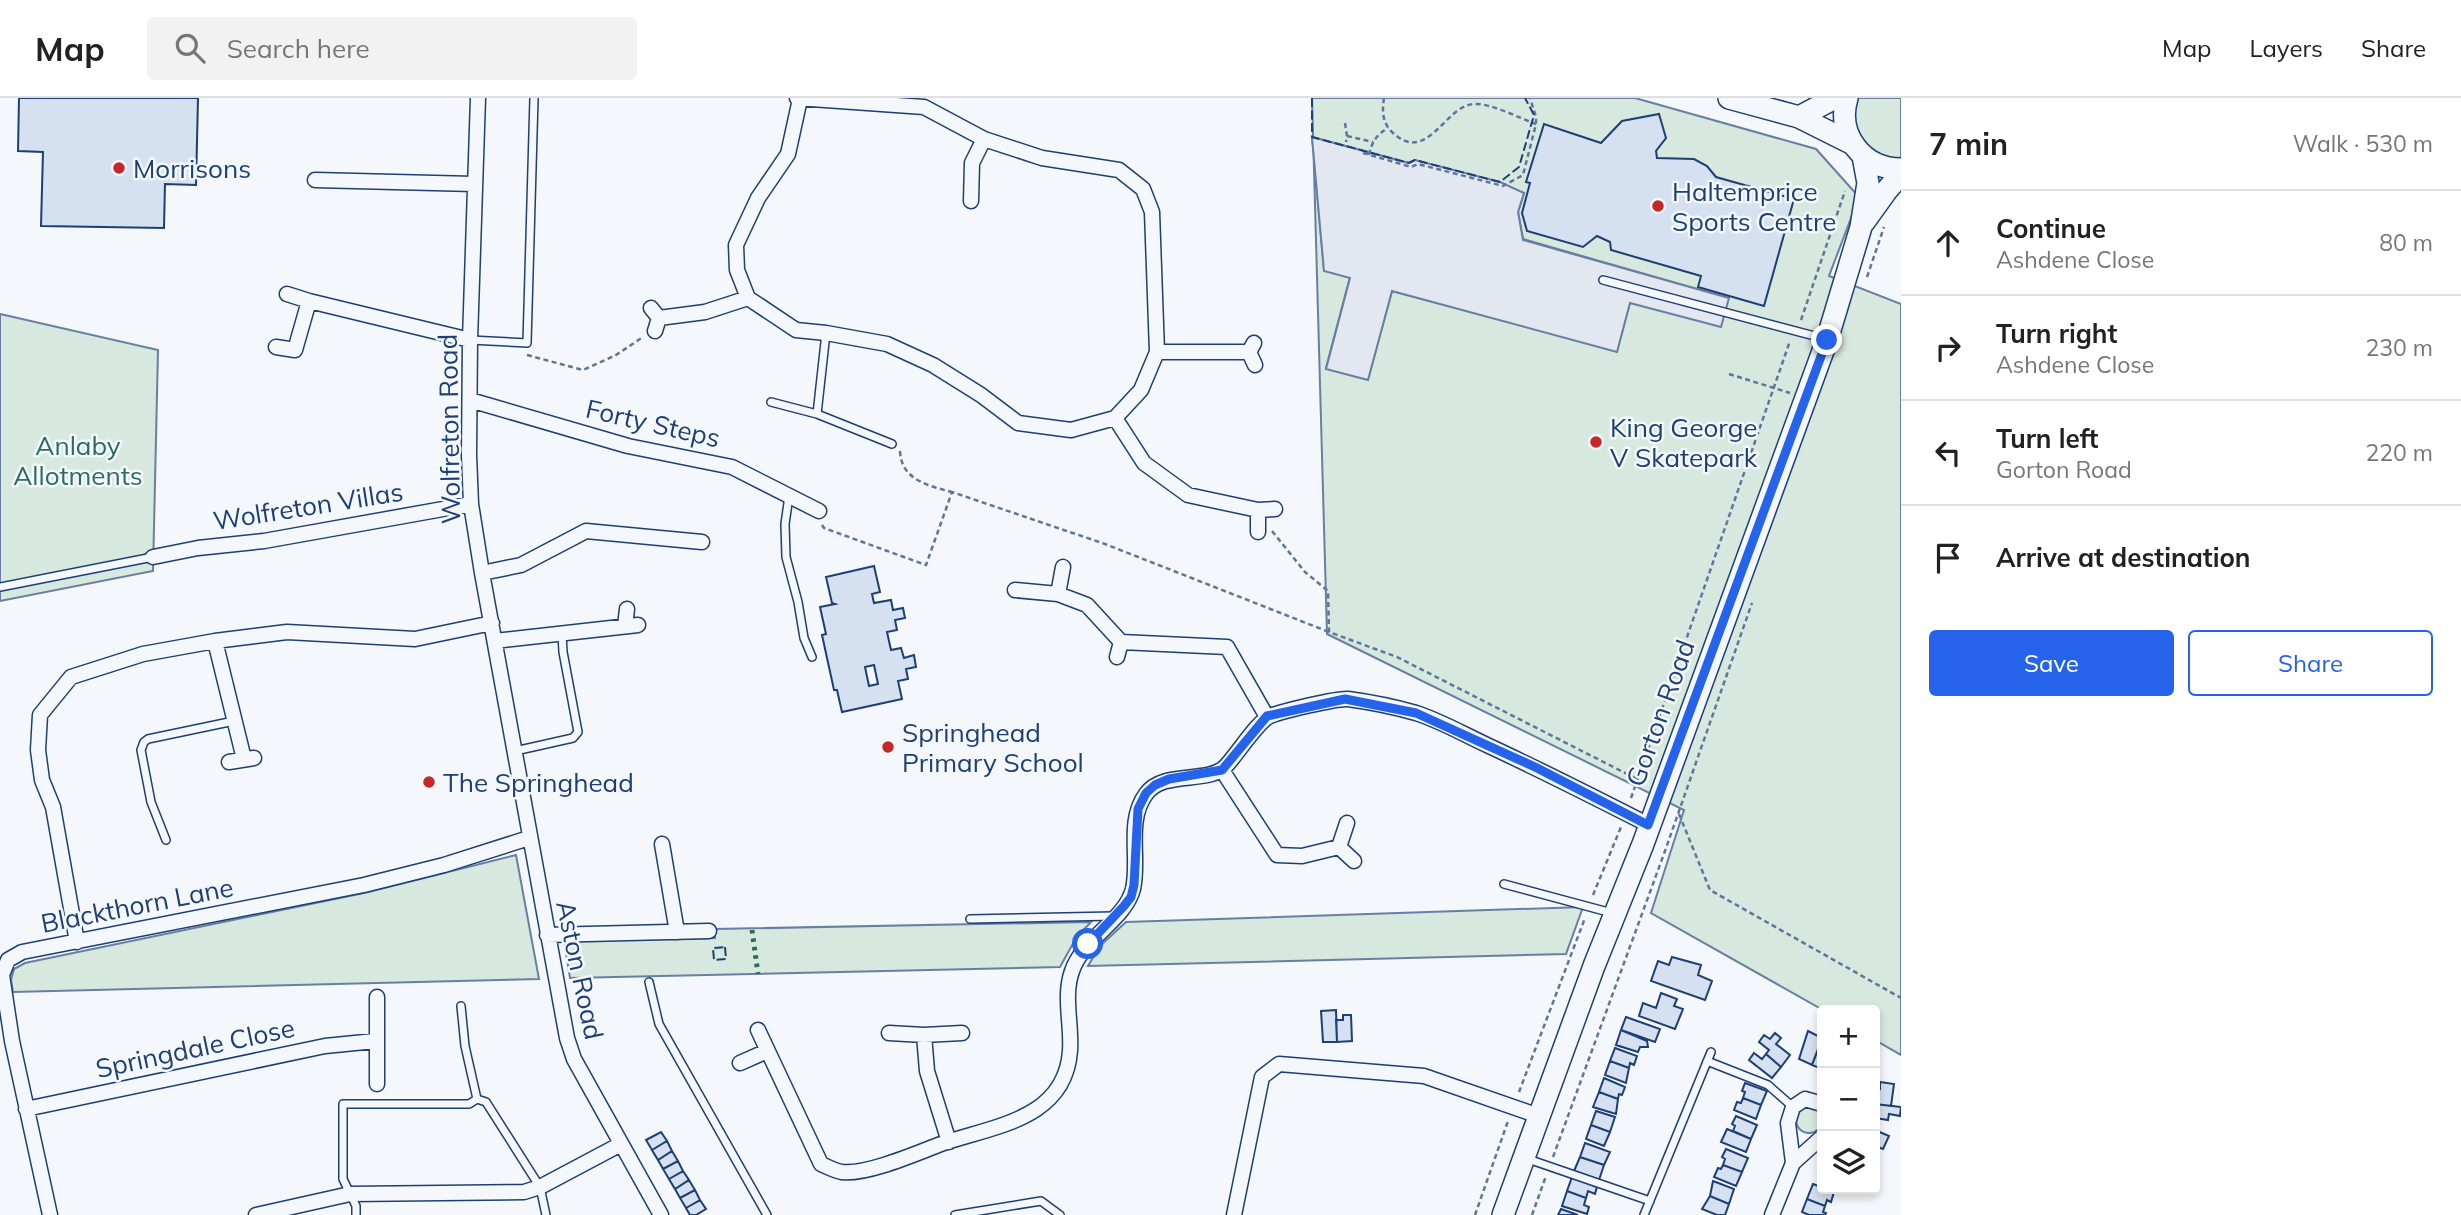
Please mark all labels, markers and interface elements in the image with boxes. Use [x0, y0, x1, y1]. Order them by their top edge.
search box [147, 17, 637, 80]
text: Map [35, 28, 105, 69]
icon: search [171, 29, 209, 67]
text: Search here [227, 32, 370, 65]
text: Map [2162, 33, 2211, 63]
text: Layers [2249, 33, 2323, 63]
text: Share [2361, 33, 2426, 63]
text: 7 min [1929, 125, 2008, 163]
text: Walk · 530 m [2293, 129, 2433, 158]
place label: Morrisons [133, 152, 251, 185]
marker: Morrisons [111, 160, 127, 176]
place label: Haltemprice Sports Centre [1672, 175, 1836, 238]
marker: Haltemprice Sports Centre [1650, 198, 1666, 214]
text: Continue [1996, 212, 2106, 245]
icon: ahead [1929, 224, 1967, 262]
text: 80 m [2379, 228, 2433, 257]
text: Ashdene Close [1996, 245, 2154, 274]
text: Turn right [1996, 317, 2117, 350]
route end [1811, 324, 1842, 355]
icon: right [1929, 329, 1967, 367]
text: 230 m [2365, 333, 2433, 362]
street label: Wolfreton Road [431, 334, 467, 524]
text: Ashdene Close [1996, 350, 2154, 379]
street label: Forty Steps [583, 392, 723, 454]
place label: King George V Skatepark [1610, 411, 1758, 474]
text: Turn left [1996, 422, 2098, 455]
park label: Anlaby Allotments [13, 429, 143, 492]
marker: King George V Skatepark [1588, 434, 1604, 450]
icon: left [1929, 434, 1967, 472]
text: 220 m [2365, 438, 2433, 467]
text: Gorton Road [1996, 455, 2132, 484]
street label: Wolfreton Villas [211, 475, 405, 537]
icon: arrive [1929, 539, 1967, 577]
text: Arrive at destination [1996, 541, 2251, 574]
button: Save [1929, 630, 2174, 696]
button: Share [2188, 630, 2433, 696]
street label: Gorton Road [1618, 635, 1702, 791]
place label: Springhead Primary School [902, 716, 1084, 779]
marker: Springhead Primary School [880, 739, 896, 755]
place label: The Springhead [443, 766, 634, 799]
marker: The Springhead [421, 774, 437, 790]
street label: Blackthorn Lane [38, 870, 236, 940]
street label: Aston Road [549, 897, 611, 1043]
route start [1072, 928, 1103, 959]
map controls [1817, 1005, 1880, 1194]
button: + [1817, 1005, 1880, 1068]
street label: Springdale Close [93, 1011, 297, 1085]
button: − [1817, 1068, 1880, 1131]
button: layers [1817, 1131, 1880, 1194]

